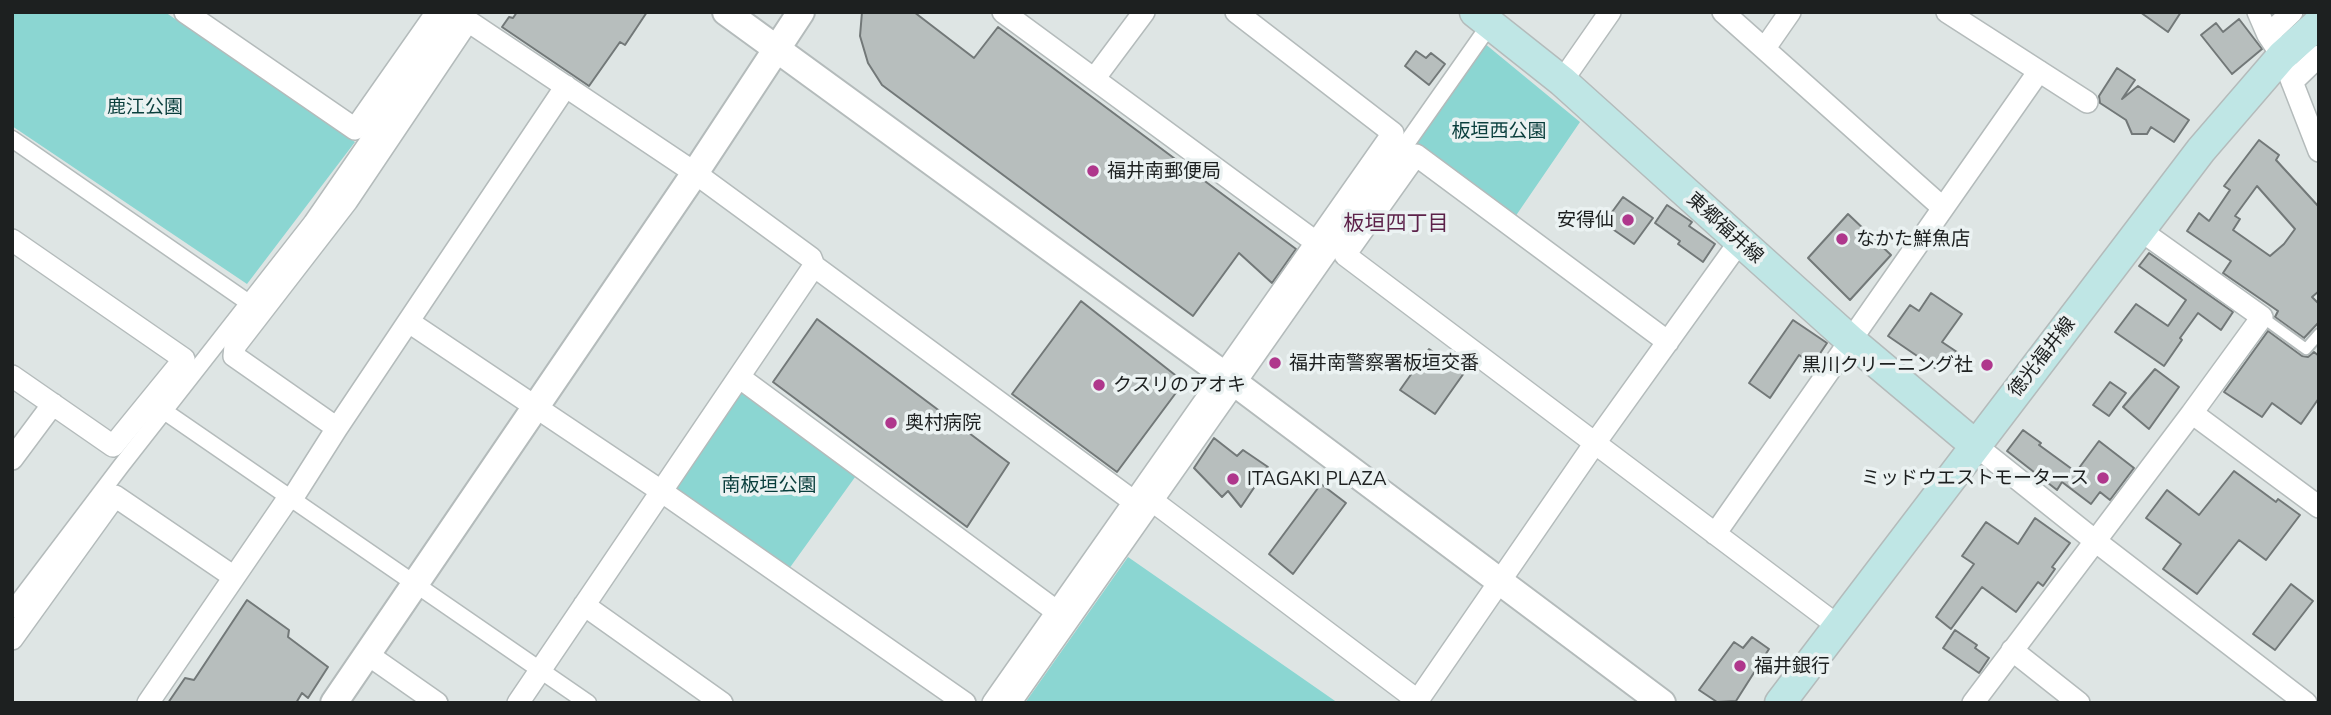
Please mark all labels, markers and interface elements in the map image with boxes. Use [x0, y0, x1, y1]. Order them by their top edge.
park label: 鹿江公園 [107, 96, 183, 118]
park label: 板垣西公園 [1452, 120, 1546, 142]
place label: 福井南郵便局 [1107, 160, 1221, 182]
marker: 福井南郵便局 [1085, 163, 1101, 179]
street label: 東郷福井線 [1682, 188, 1768, 268]
place label: 安得仙 [1557, 209, 1614, 231]
district label: 板垣四丁目 [1344, 211, 1448, 237]
marker: 安得仙 [1620, 212, 1636, 228]
place label: なかた鮮魚店 [1856, 228, 1970, 250]
marker: なかた鮮魚店 [1834, 231, 1850, 247]
street label: 徳光福井線 [2004, 313, 2080, 401]
place label: 福井南警察署板垣交番 [1289, 352, 1479, 374]
place label: 黒川クリーニング社 [1802, 354, 1973, 376]
marker: 福井南警察署板垣交番 [1267, 355, 1283, 371]
marker: 黒川クリーニング社 [1979, 357, 1995, 373]
place label: クスリのアオキ [1113, 374, 1246, 396]
marker: クスリのアオキ [1091, 377, 1107, 393]
place label: 奥村病院 [905, 412, 981, 434]
marker: 奥村病院 [883, 415, 899, 431]
place label: ミッドウエストモータース [1861, 467, 2089, 489]
place label: ITAGAKI PLAZA [1247, 468, 1387, 490]
marker: ミッドウエストモータース [2095, 470, 2111, 486]
marker: ITAGAKI PLAZA [1225, 471, 1241, 487]
park label: 南板垣公園 [722, 474, 816, 496]
place label: 福井銀行 [1754, 655, 1830, 677]
marker: 福井銀行 [1732, 658, 1748, 674]

